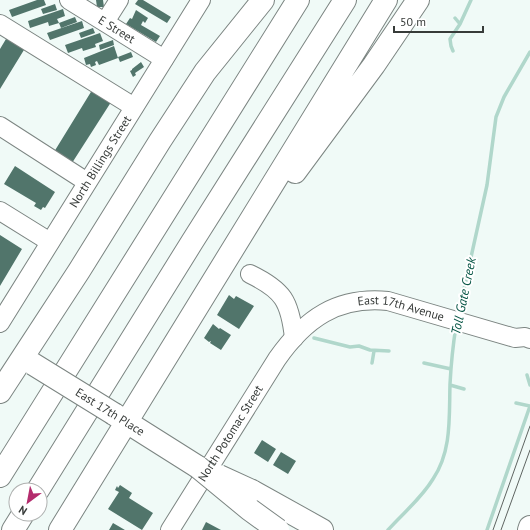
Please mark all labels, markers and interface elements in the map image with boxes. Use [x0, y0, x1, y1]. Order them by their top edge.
scale bar [394, 8, 483, 34]
street label: E Street [96, 12, 138, 46]
text: 50 m [400, 14, 426, 29]
street label: North Billings Street [66, 113, 134, 210]
water label: Toll Gate Creek [447, 255, 480, 336]
street label: East 17th Avenue [357, 292, 446, 324]
street label: North Potomac Street [194, 382, 266, 484]
street label: East 17th Place [73, 384, 148, 439]
north arrow [8, 482, 48, 522]
text: N [16, 503, 29, 518]

